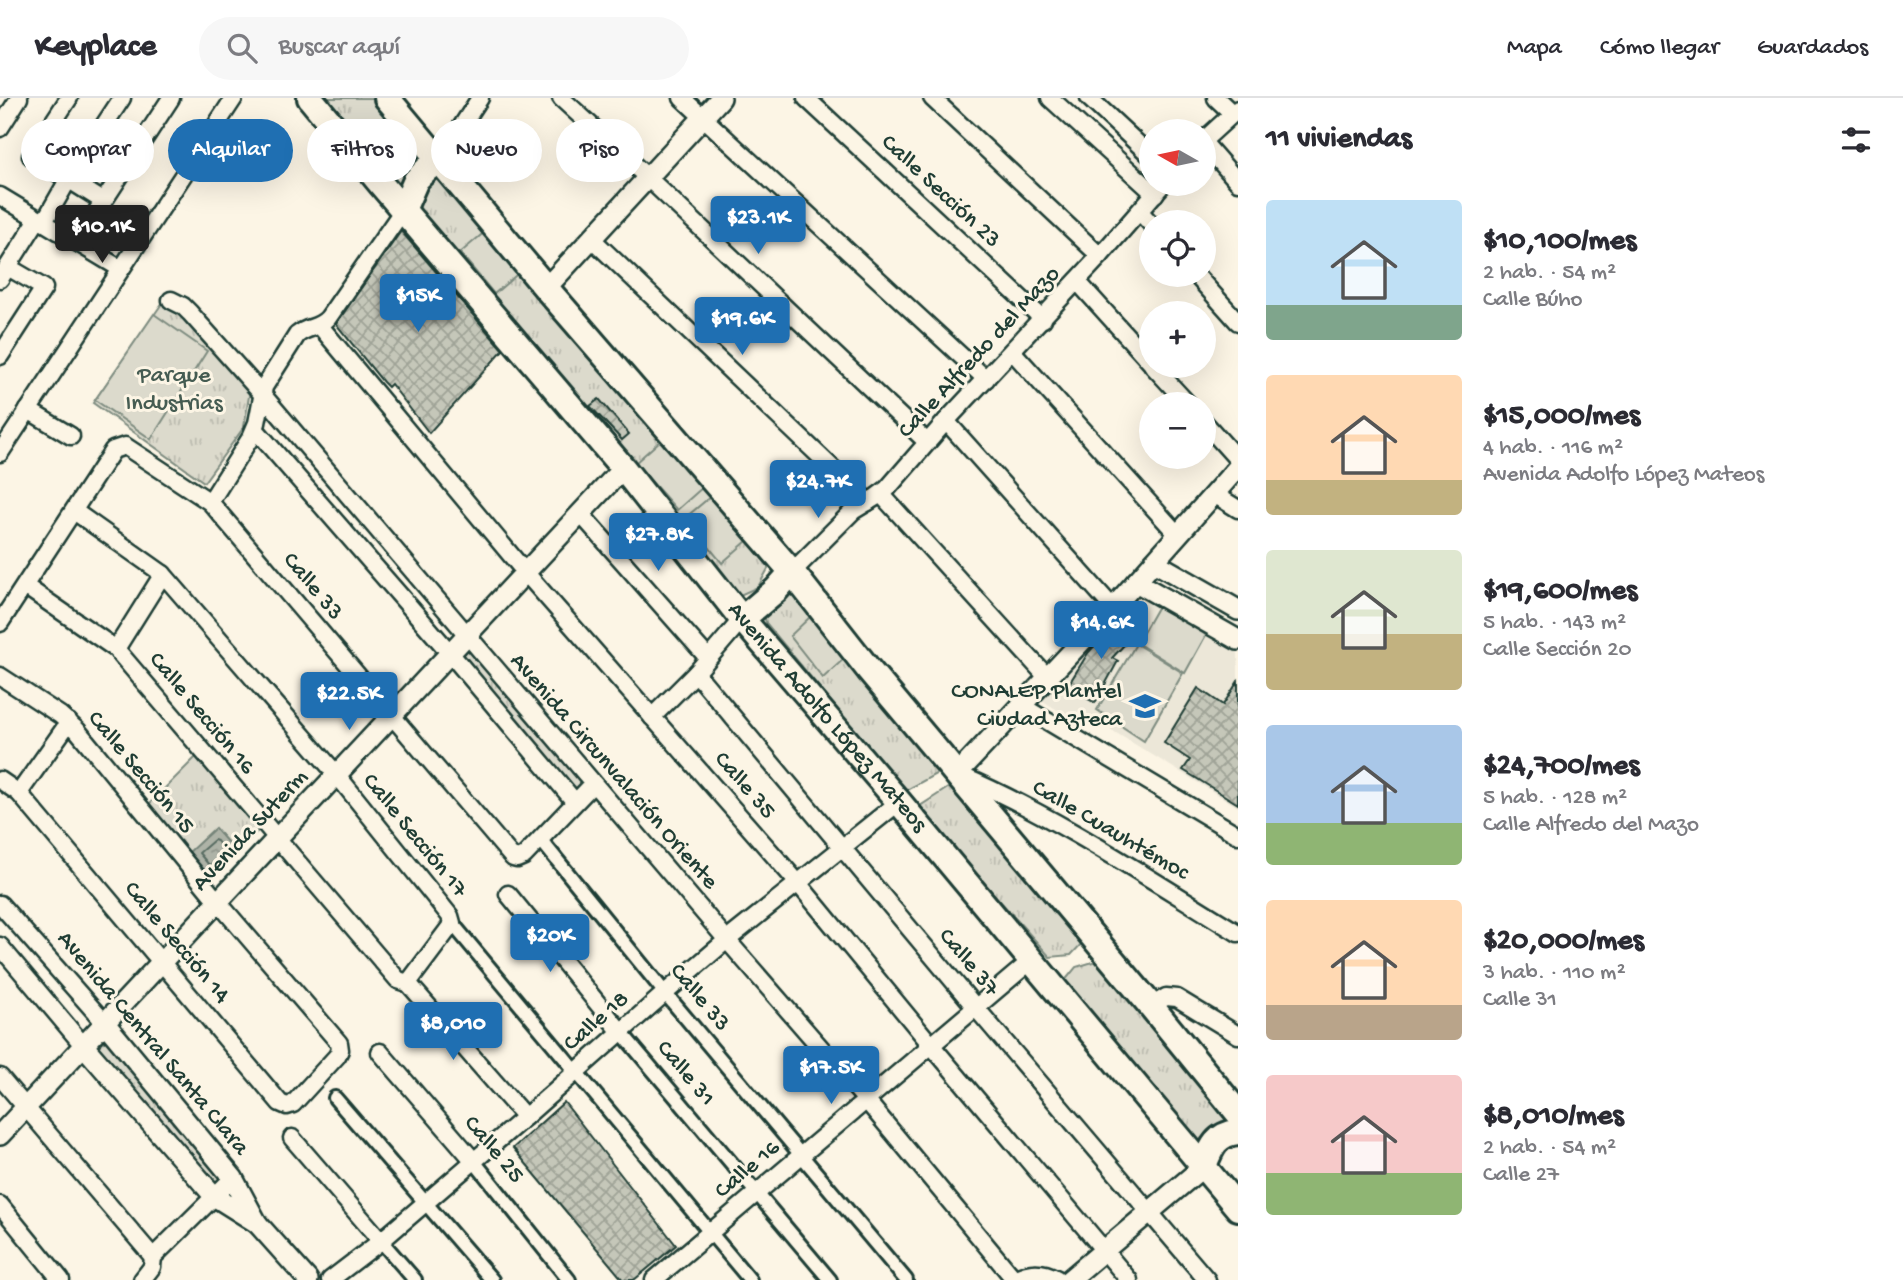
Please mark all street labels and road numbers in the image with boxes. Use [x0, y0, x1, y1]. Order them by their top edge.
street label: Calle Sección 23 [874, 129, 1006, 255]
street label: Calle Alfredo del Mazo [893, 261, 1067, 445]
street label: Calle 33 [275, 547, 349, 627]
street label: Avenida Adolfo López Mateos [720, 597, 934, 840]
street label: Calle Sección 16 [141, 647, 261, 782]
street label: Avenida Circunvalación Oriente [502, 648, 724, 897]
street label: Calle Sección 15 [80, 706, 200, 840]
street label: Calle 35 [707, 746, 781, 826]
street label: Avenida Suterm [187, 764, 315, 898]
street label: Calle Sección 17 [355, 768, 473, 904]
street label: Calle Cuauhtémoc [1026, 774, 1194, 888]
street label: Calle Sección 14 [116, 876, 236, 1010]
street label: Calle 37 [931, 923, 1005, 1003]
street label: Avenida Central Santa Clara [50, 926, 255, 1163]
street label: Calle 33 [662, 958, 736, 1038]
street label: Calle 18 [558, 986, 636, 1058]
street label: Calle 31 [649, 1035, 721, 1113]
street label: Calle 25 [456, 1110, 530, 1190]
street label: Calle 16 [709, 1134, 787, 1206]

